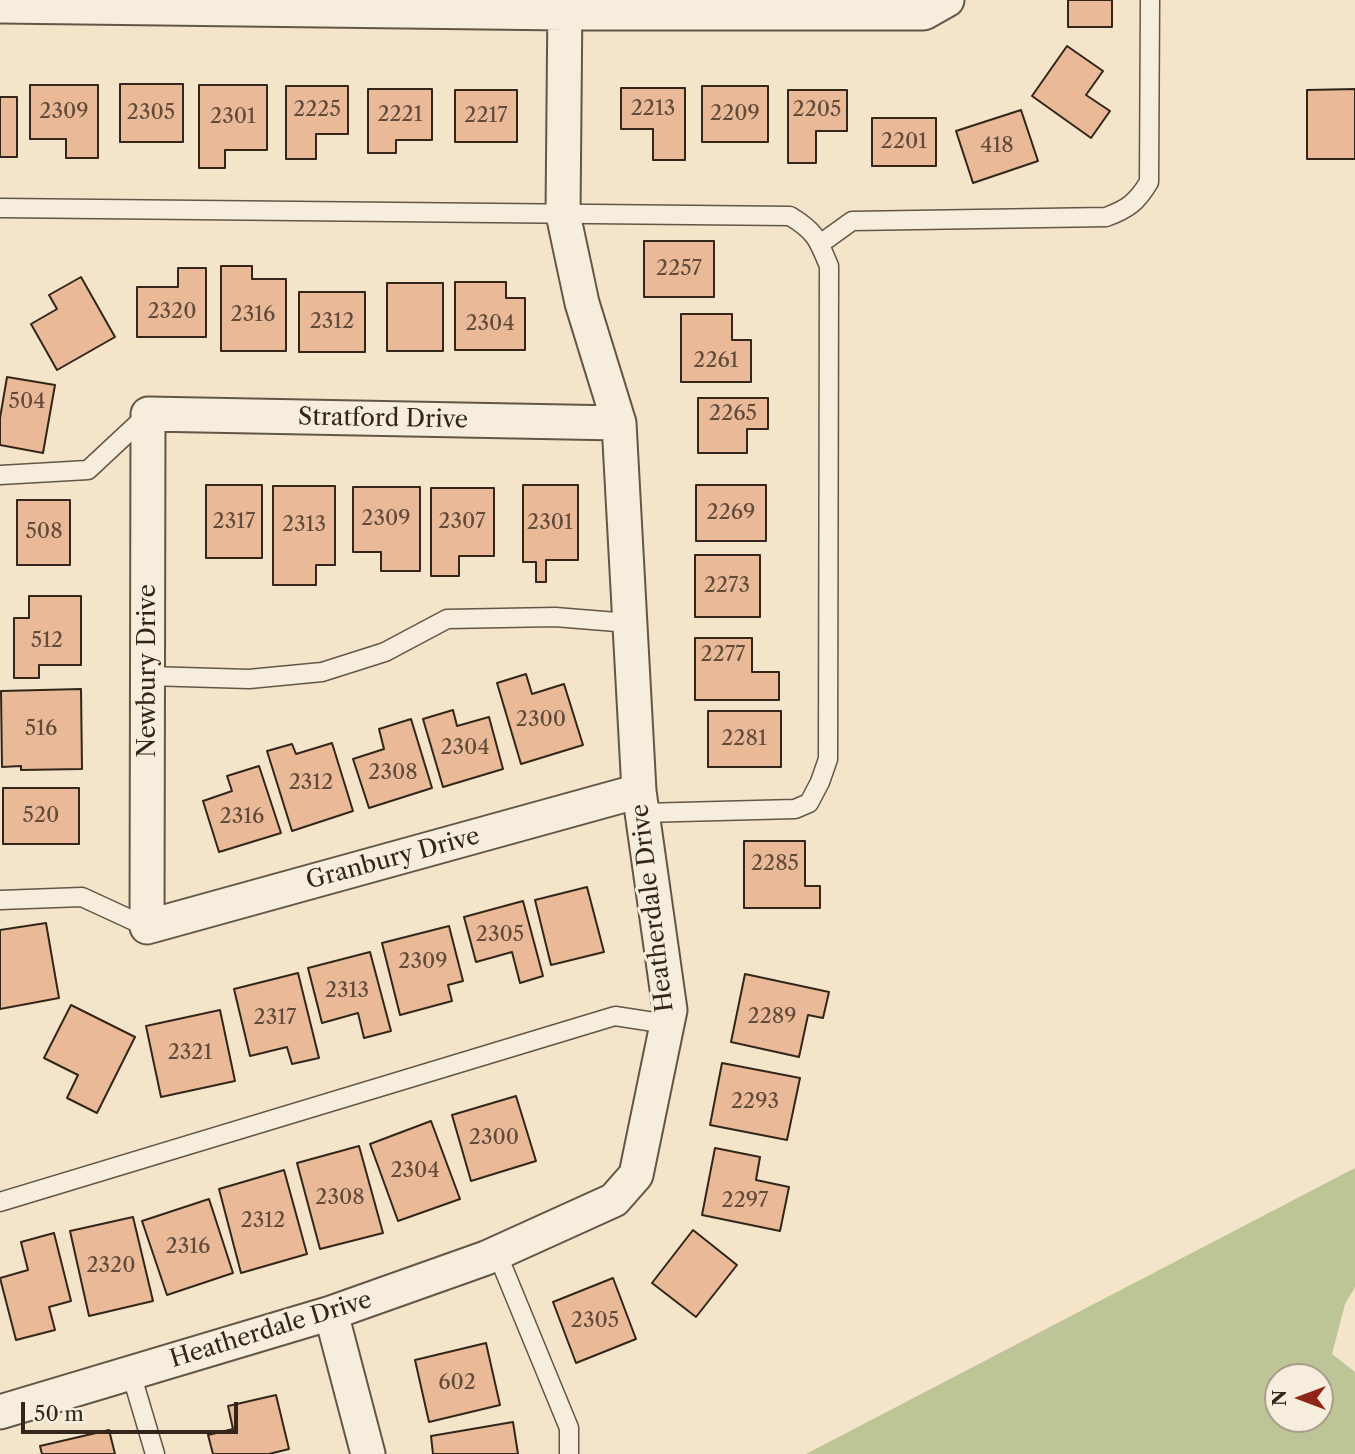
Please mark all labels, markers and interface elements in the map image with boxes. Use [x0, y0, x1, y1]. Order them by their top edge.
house number: 2213 [631, 96, 675, 122]
house number: 2225 [293, 97, 341, 123]
house number: 2205 [793, 97, 841, 123]
house number: 2309 [39, 99, 89, 125]
house number: 2305 [127, 100, 175, 126]
house number: 2209 [710, 101, 760, 127]
house number: 2221 [377, 102, 423, 128]
house number: 2217 [464, 103, 508, 129]
house number: 2301 [210, 104, 256, 130]
house number: 2201 [881, 129, 927, 155]
house number: 418 [980, 133, 1014, 159]
house number: 2257 [656, 256, 702, 282]
house number: 2320 [147, 299, 197, 325]
house number: 2316 [231, 302, 275, 328]
house number: 2312 [310, 309, 354, 335]
house number: 2304 [465, 311, 515, 337]
house number: 2261 [693, 348, 739, 374]
house number: 504 [9, 389, 45, 415]
house number: 2265 [709, 401, 757, 427]
street label: Stratford Drive [298, 403, 468, 435]
house number: 2269 [707, 500, 755, 526]
house number: 2309 [361, 506, 411, 532]
house number: 2317 [213, 509, 255, 535]
house number: 2307 [438, 509, 486, 535]
house number: 2301 [527, 510, 573, 536]
house number: 2313 [282, 512, 326, 538]
house number: 508 [25, 519, 63, 545]
house number: 2273 [704, 573, 750, 599]
street label: Newbury Drive [134, 584, 162, 758]
house number: 512 [31, 628, 63, 654]
house number: 2277 [701, 642, 745, 668]
house number: 2300 [516, 707, 566, 733]
house number: 516 [25, 716, 57, 742]
house number: 2281 [721, 726, 767, 752]
house number: 2304 [440, 735, 490, 761]
house number: 2308 [368, 760, 418, 786]
house number: 2312 [289, 770, 333, 796]
street label: Heatherdale Drive [626, 802, 680, 1014]
house number: 520 [23, 803, 59, 829]
house number: 2316 [220, 804, 264, 830]
street label: Granbury Drive [303, 822, 483, 896]
house number: 2285 [751, 851, 799, 877]
house number: 2305 [476, 922, 524, 948]
house number: 2309 [398, 949, 448, 975]
house number: 2313 [325, 978, 369, 1004]
house number: 2289 [748, 1004, 796, 1030]
house number: 2317 [254, 1005, 296, 1031]
house number: 2321 [168, 1040, 212, 1066]
house number: 2293 [731, 1089, 779, 1115]
house number: 2300 [469, 1125, 519, 1151]
house number: 2304 [390, 1158, 440, 1184]
house number: 2308 [315, 1185, 365, 1211]
house number: 2297 [722, 1188, 768, 1214]
house number: 2312 [241, 1208, 285, 1234]
house number: 2316 [166, 1234, 210, 1260]
house number: 2320 [86, 1253, 136, 1279]
street label: Heatherdale Drive [167, 1286, 375, 1374]
house number: 2305 [571, 1308, 619, 1334]
north arrow [1264, 1363, 1334, 1433]
house number: 602 [438, 1370, 476, 1396]
scale bar [24, 1388, 242, 1432]
text: N [1268, 1390, 1291, 1406]
text: 50 m [34, 1401, 84, 1426]

